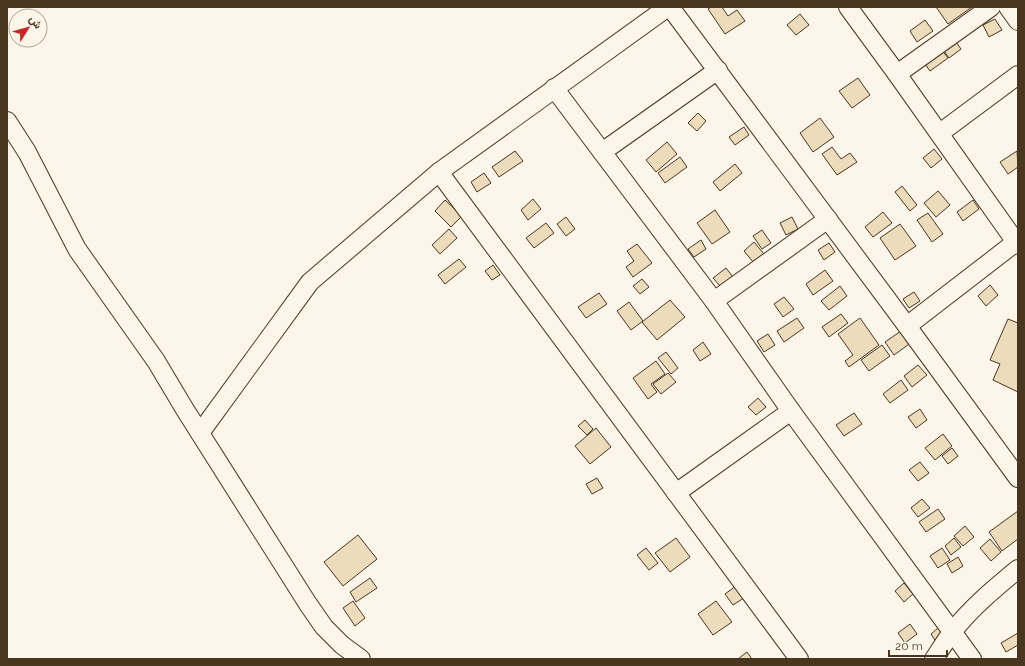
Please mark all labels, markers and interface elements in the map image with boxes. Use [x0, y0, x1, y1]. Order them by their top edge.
north arrow [8, 8, 48, 48]
text: ش [26, 13, 45, 31]
scale bar [889, 632, 947, 658]
text: 20 m [895, 639, 923, 653]

